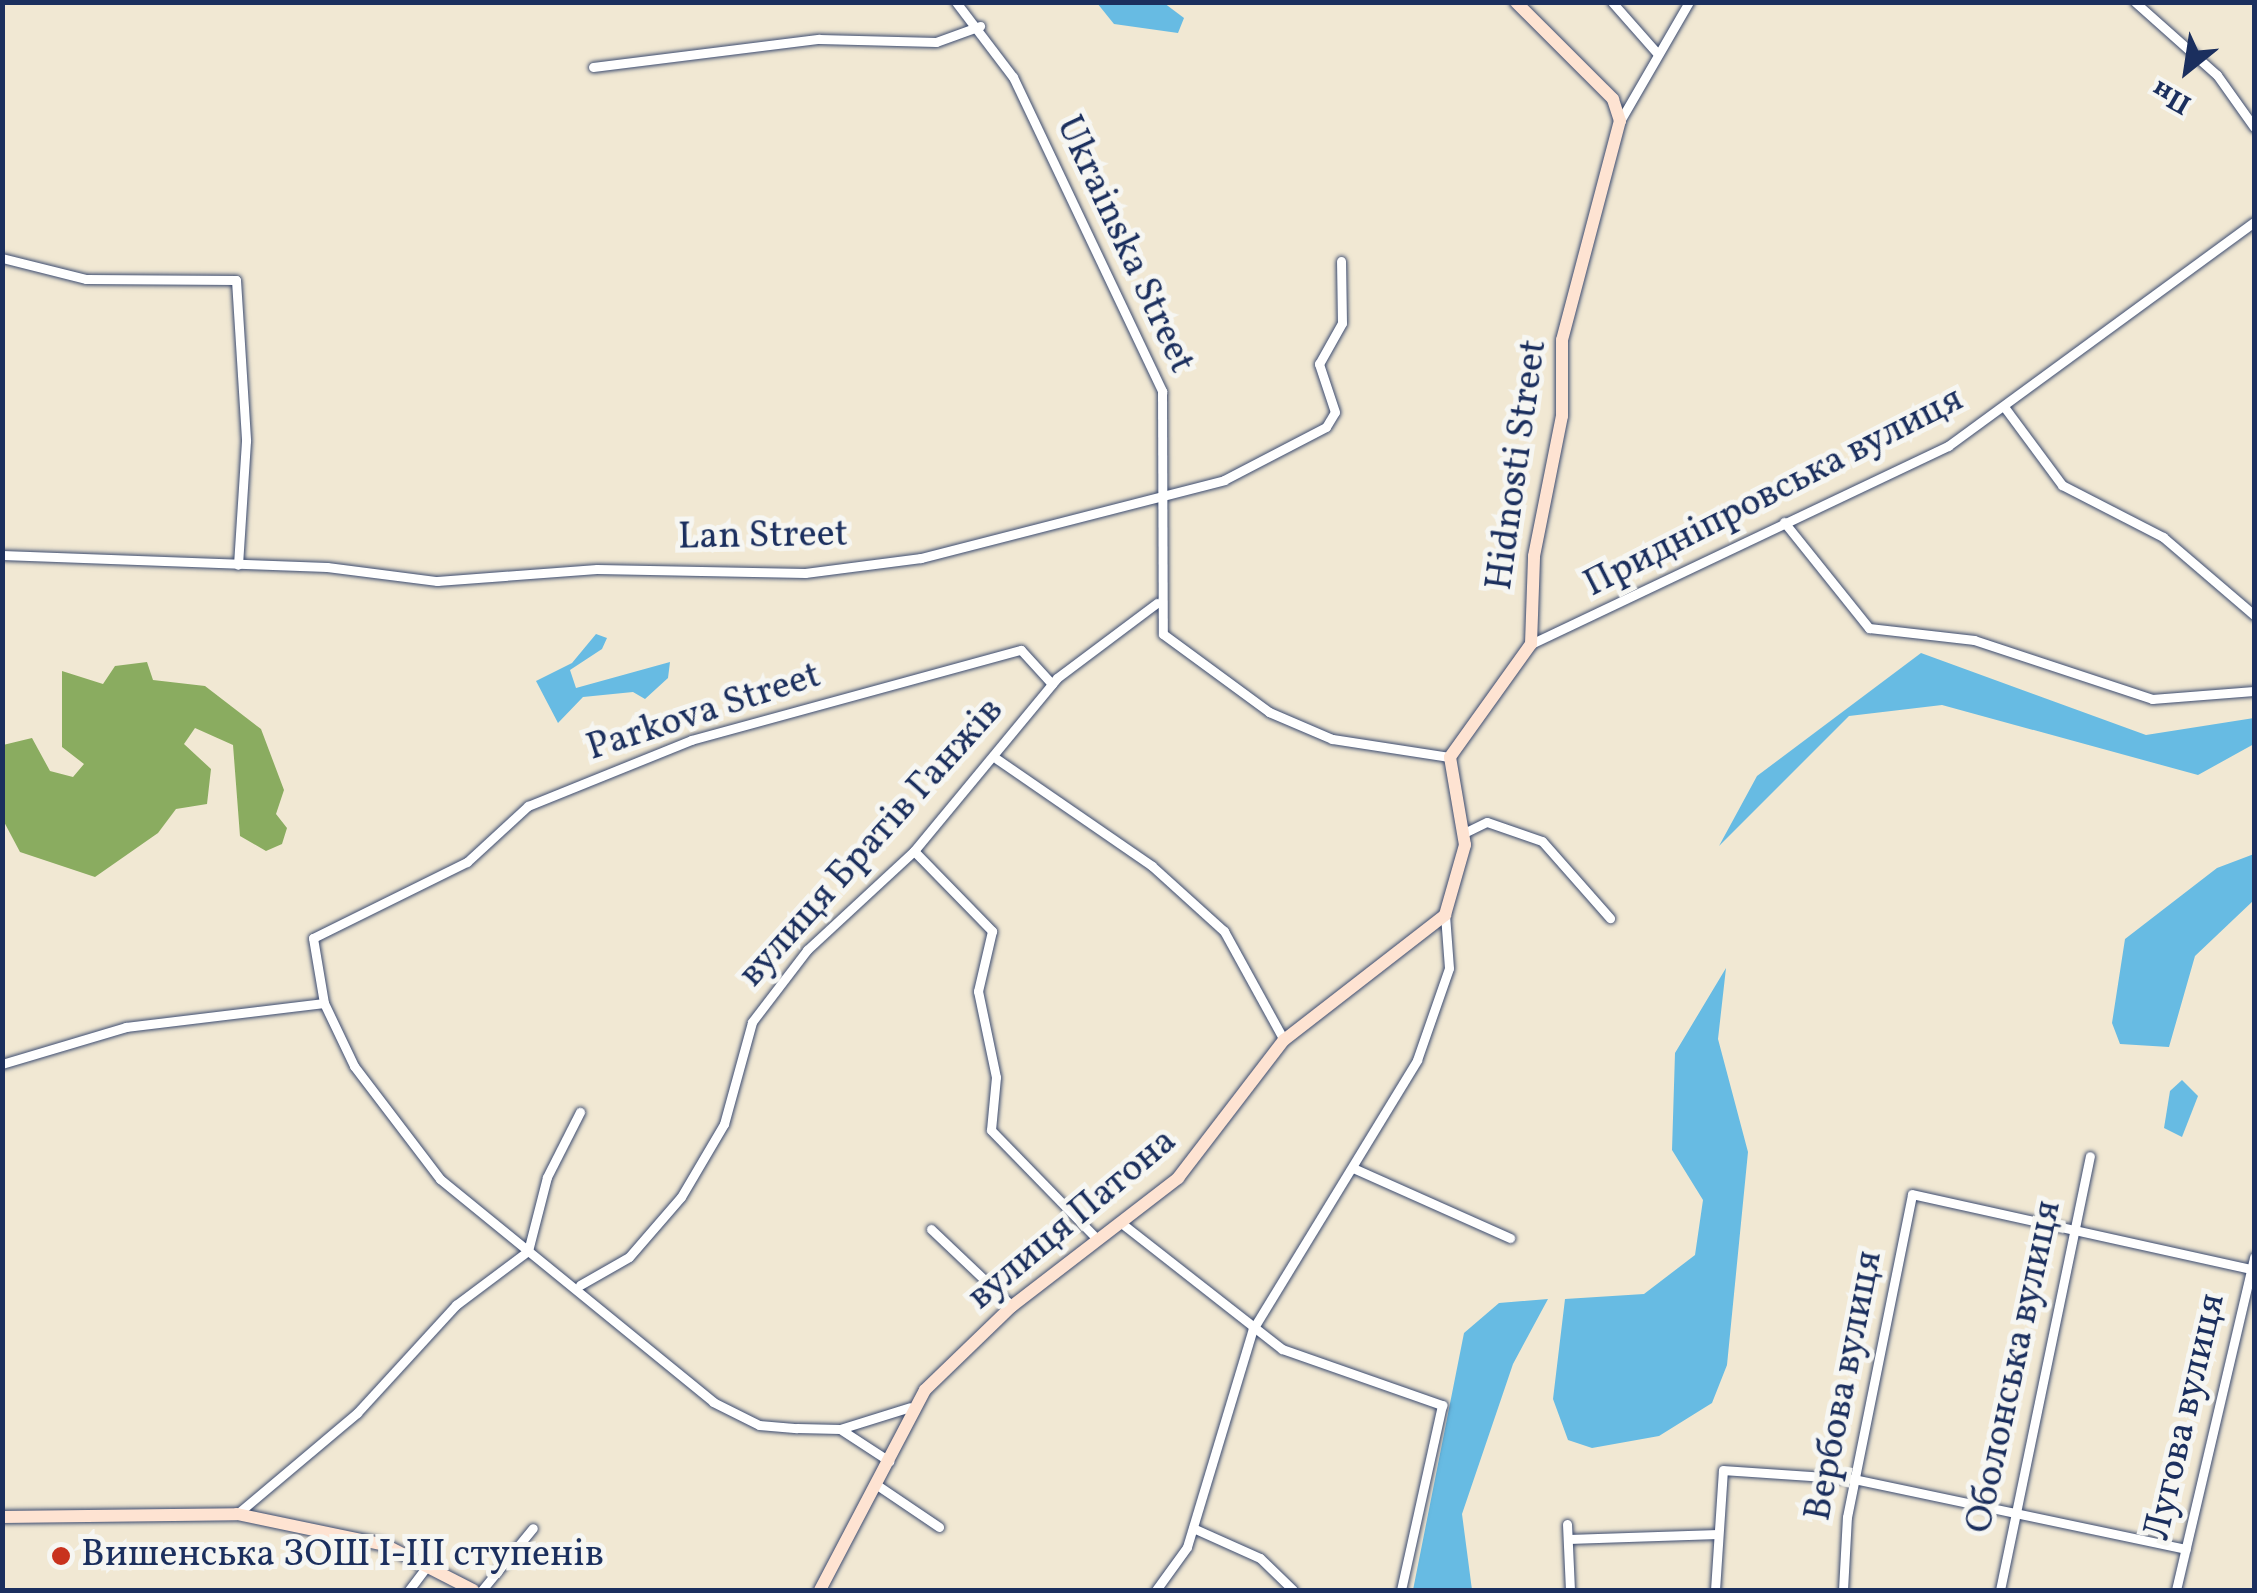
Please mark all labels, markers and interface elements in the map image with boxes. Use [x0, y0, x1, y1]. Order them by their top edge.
north arrow [2137, 20, 2237, 120]
text: Пн [2145, 70, 2199, 123]
street label: Ukrainska Street [1045, 109, 1203, 381]
street label: Hidnosti Street [1478, 337, 1558, 593]
street label: Придніпровська вулиця [1577, 378, 1971, 608]
street label: Lan Street [678, 513, 848, 561]
street label: Parkova Street [581, 654, 827, 772]
street label: вулиця Братів Ганжів [730, 689, 1014, 997]
street label: вулиця Патона [959, 1119, 1187, 1321]
street label: Оболонська вулиця [1957, 1197, 2073, 1537]
street label: Вербова вулиця [1796, 1247, 1894, 1525]
street label: Лугова вулиця [2135, 1289, 2237, 1545]
place label: Вишенська ЗОШ І-ІІІ ступенів [81, 1533, 604, 1579]
marker: Вишенська ЗОШ І-ІІІ ступенів [50, 1545, 72, 1567]

